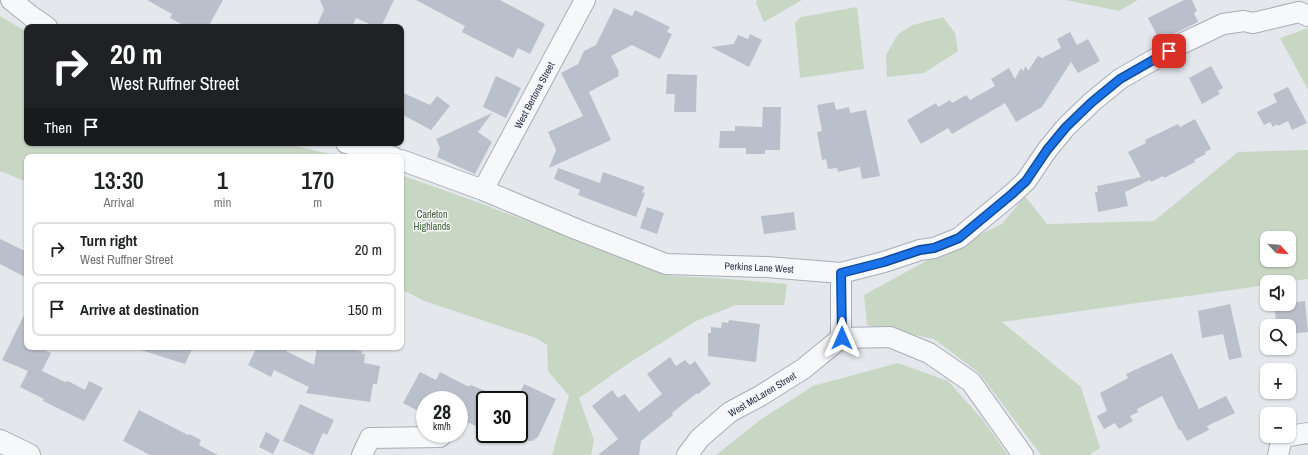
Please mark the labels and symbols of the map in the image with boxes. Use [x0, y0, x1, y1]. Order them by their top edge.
pin [1152, 34, 1186, 68]
street label: West Bertona Street [511, 59, 558, 131]
park label: Carleton Highlands [414, 208, 450, 233]
north arrow [1260, 231, 1296, 267]
street label: Perkins Lane West [724, 259, 795, 276]
position arrow [821, 317, 863, 359]
street label: West McLaren Street [726, 369, 799, 420]
speed limit sign: 30 [476, 391, 528, 443]

